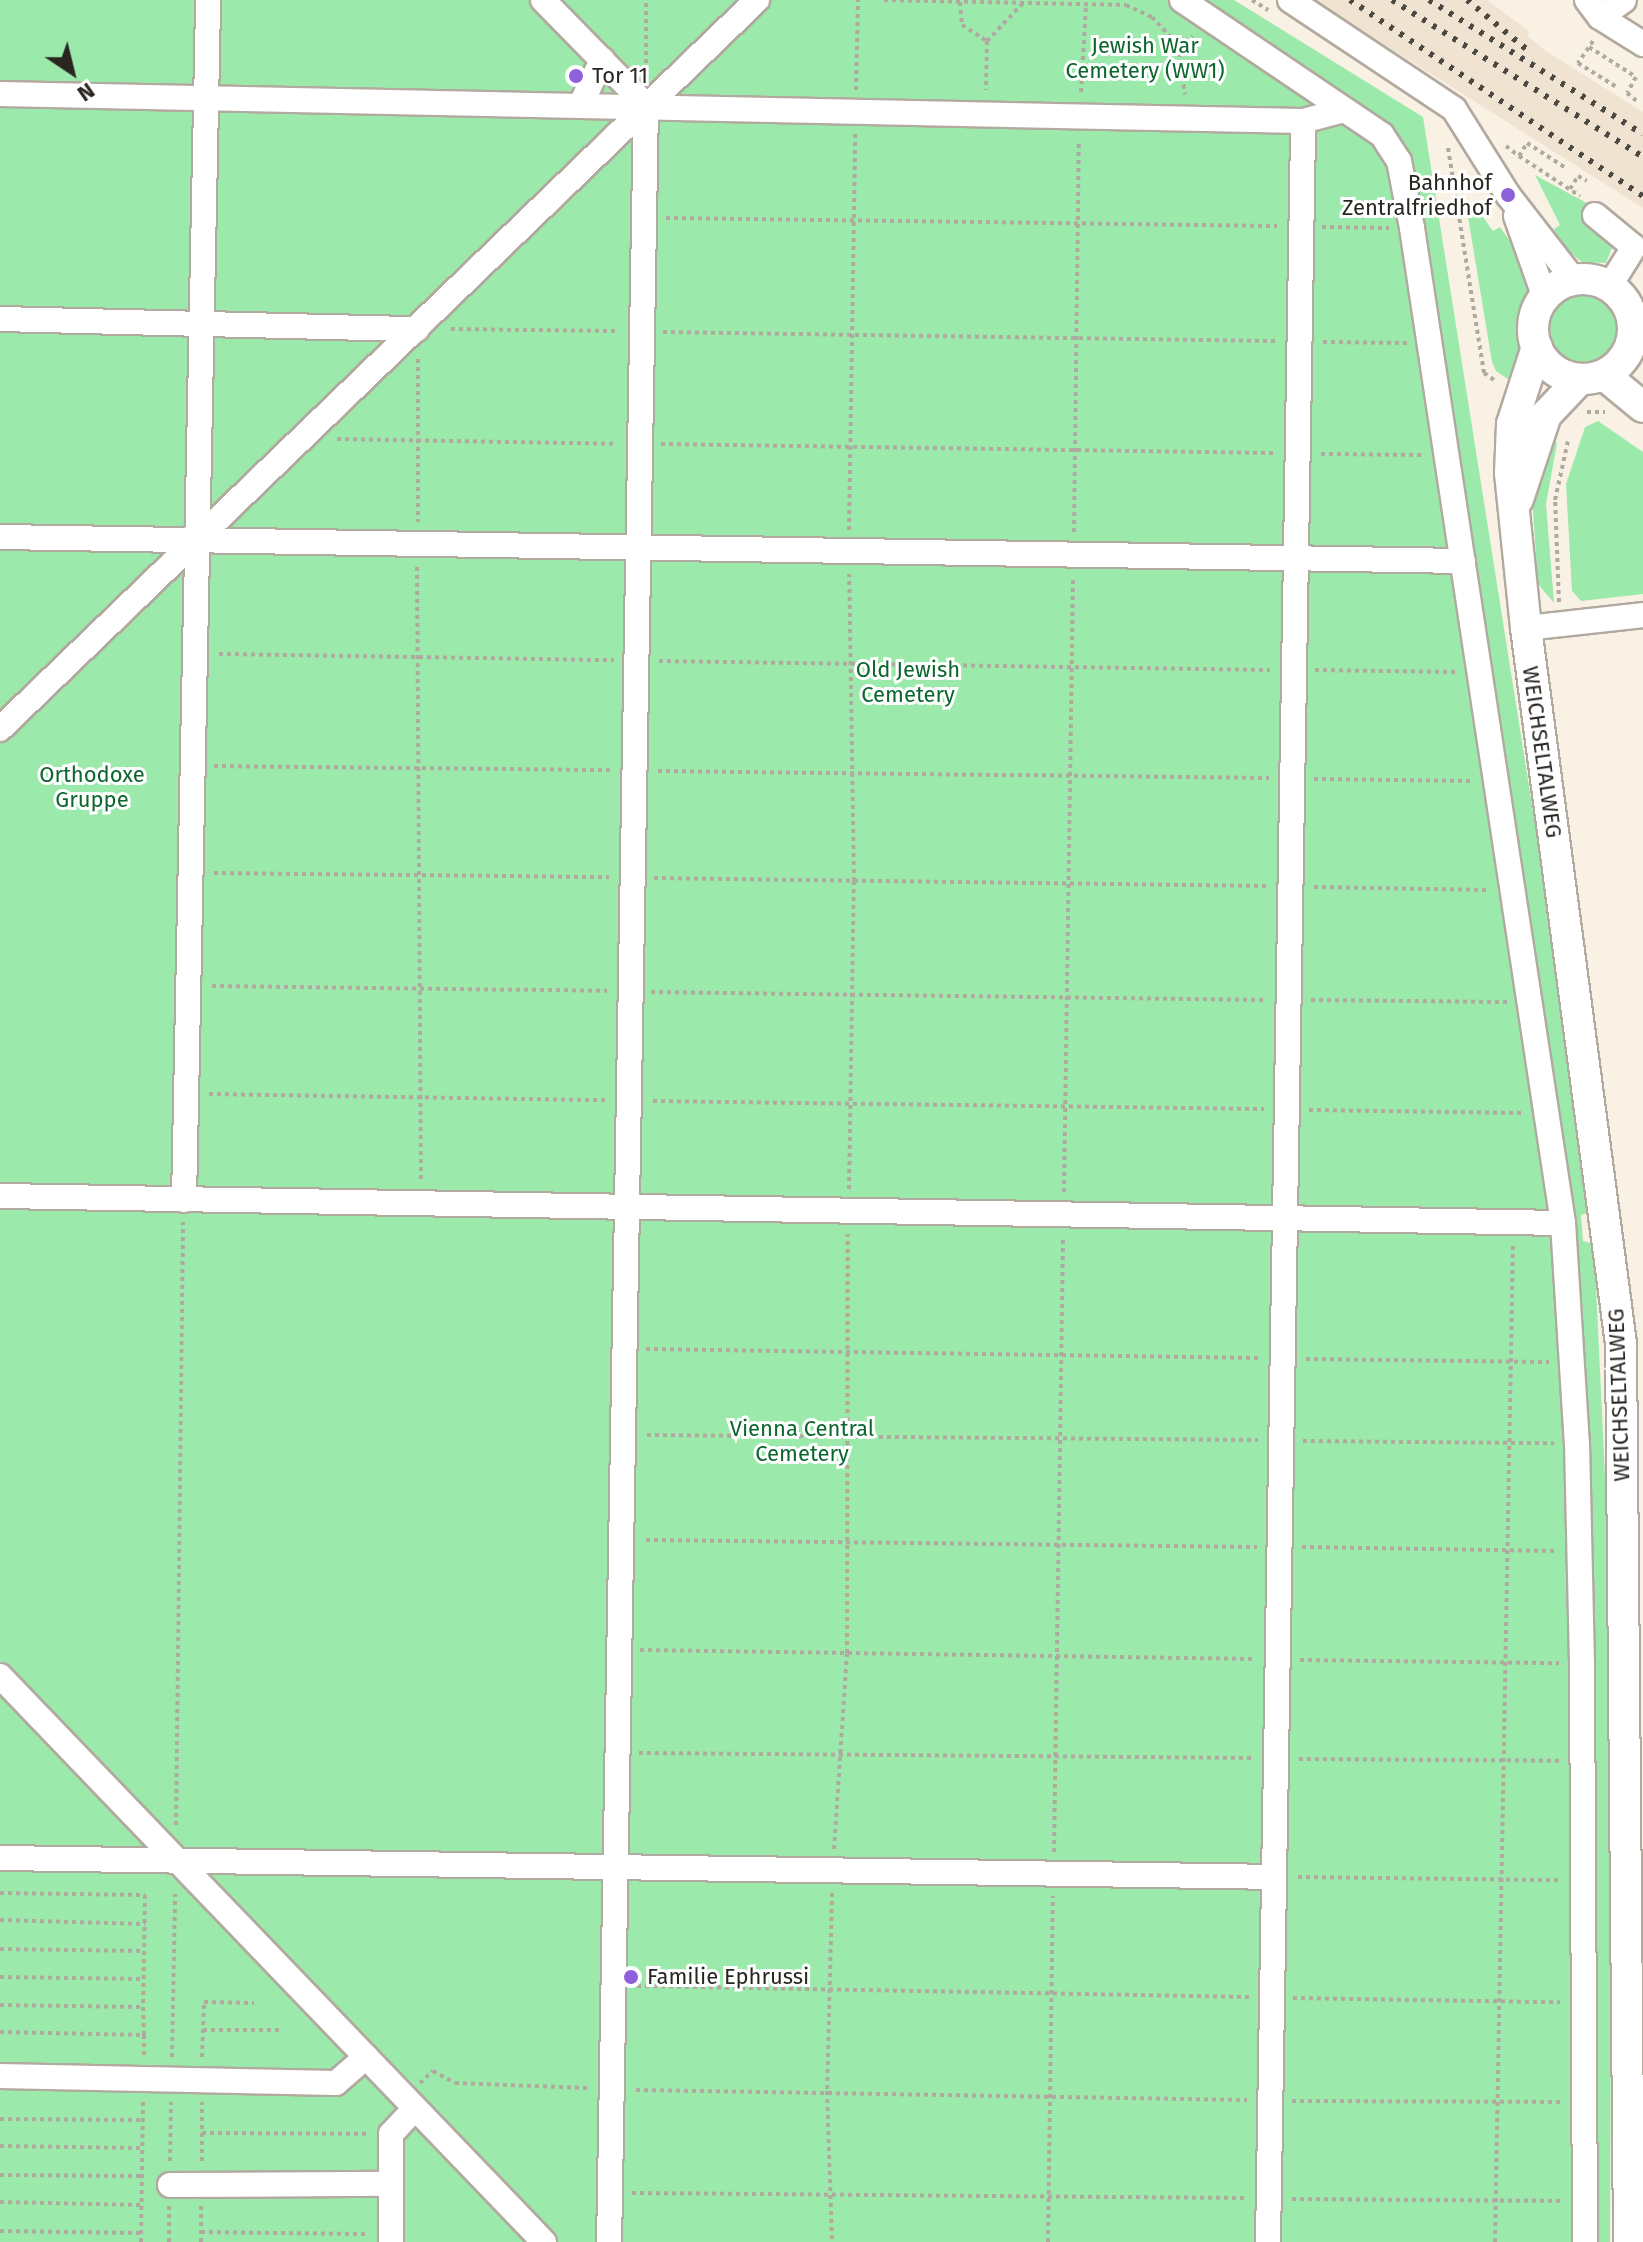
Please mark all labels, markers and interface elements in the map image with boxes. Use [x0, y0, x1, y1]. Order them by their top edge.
north arrow [32, 32, 112, 112]
park label: Jewish War Cemetery (WW1) [1065, 32, 1225, 84]
place label: Tor 11 [592, 63, 648, 89]
marker: Tor 11 [567, 67, 585, 85]
text: N [72, 77, 100, 107]
place label: Bahnhof Zentralfriedhof [1342, 169, 1492, 220]
marker: Bahnhof Zentralfriedhof [1499, 186, 1517, 204]
park label: Old Jewish Cemetery [856, 656, 960, 708]
street label: WEICHSELTALWEG [1517, 664, 1567, 840]
park label: Orthodoxe Gruppe [39, 761, 145, 812]
street label: WEICHSELTALWEG [1603, 1308, 1635, 1482]
park label: Vienna Central Cemetery [730, 1415, 874, 1466]
place label: Familie Ephrussi [647, 1964, 809, 1990]
marker: Familie Ephrussi [622, 1968, 640, 1986]

